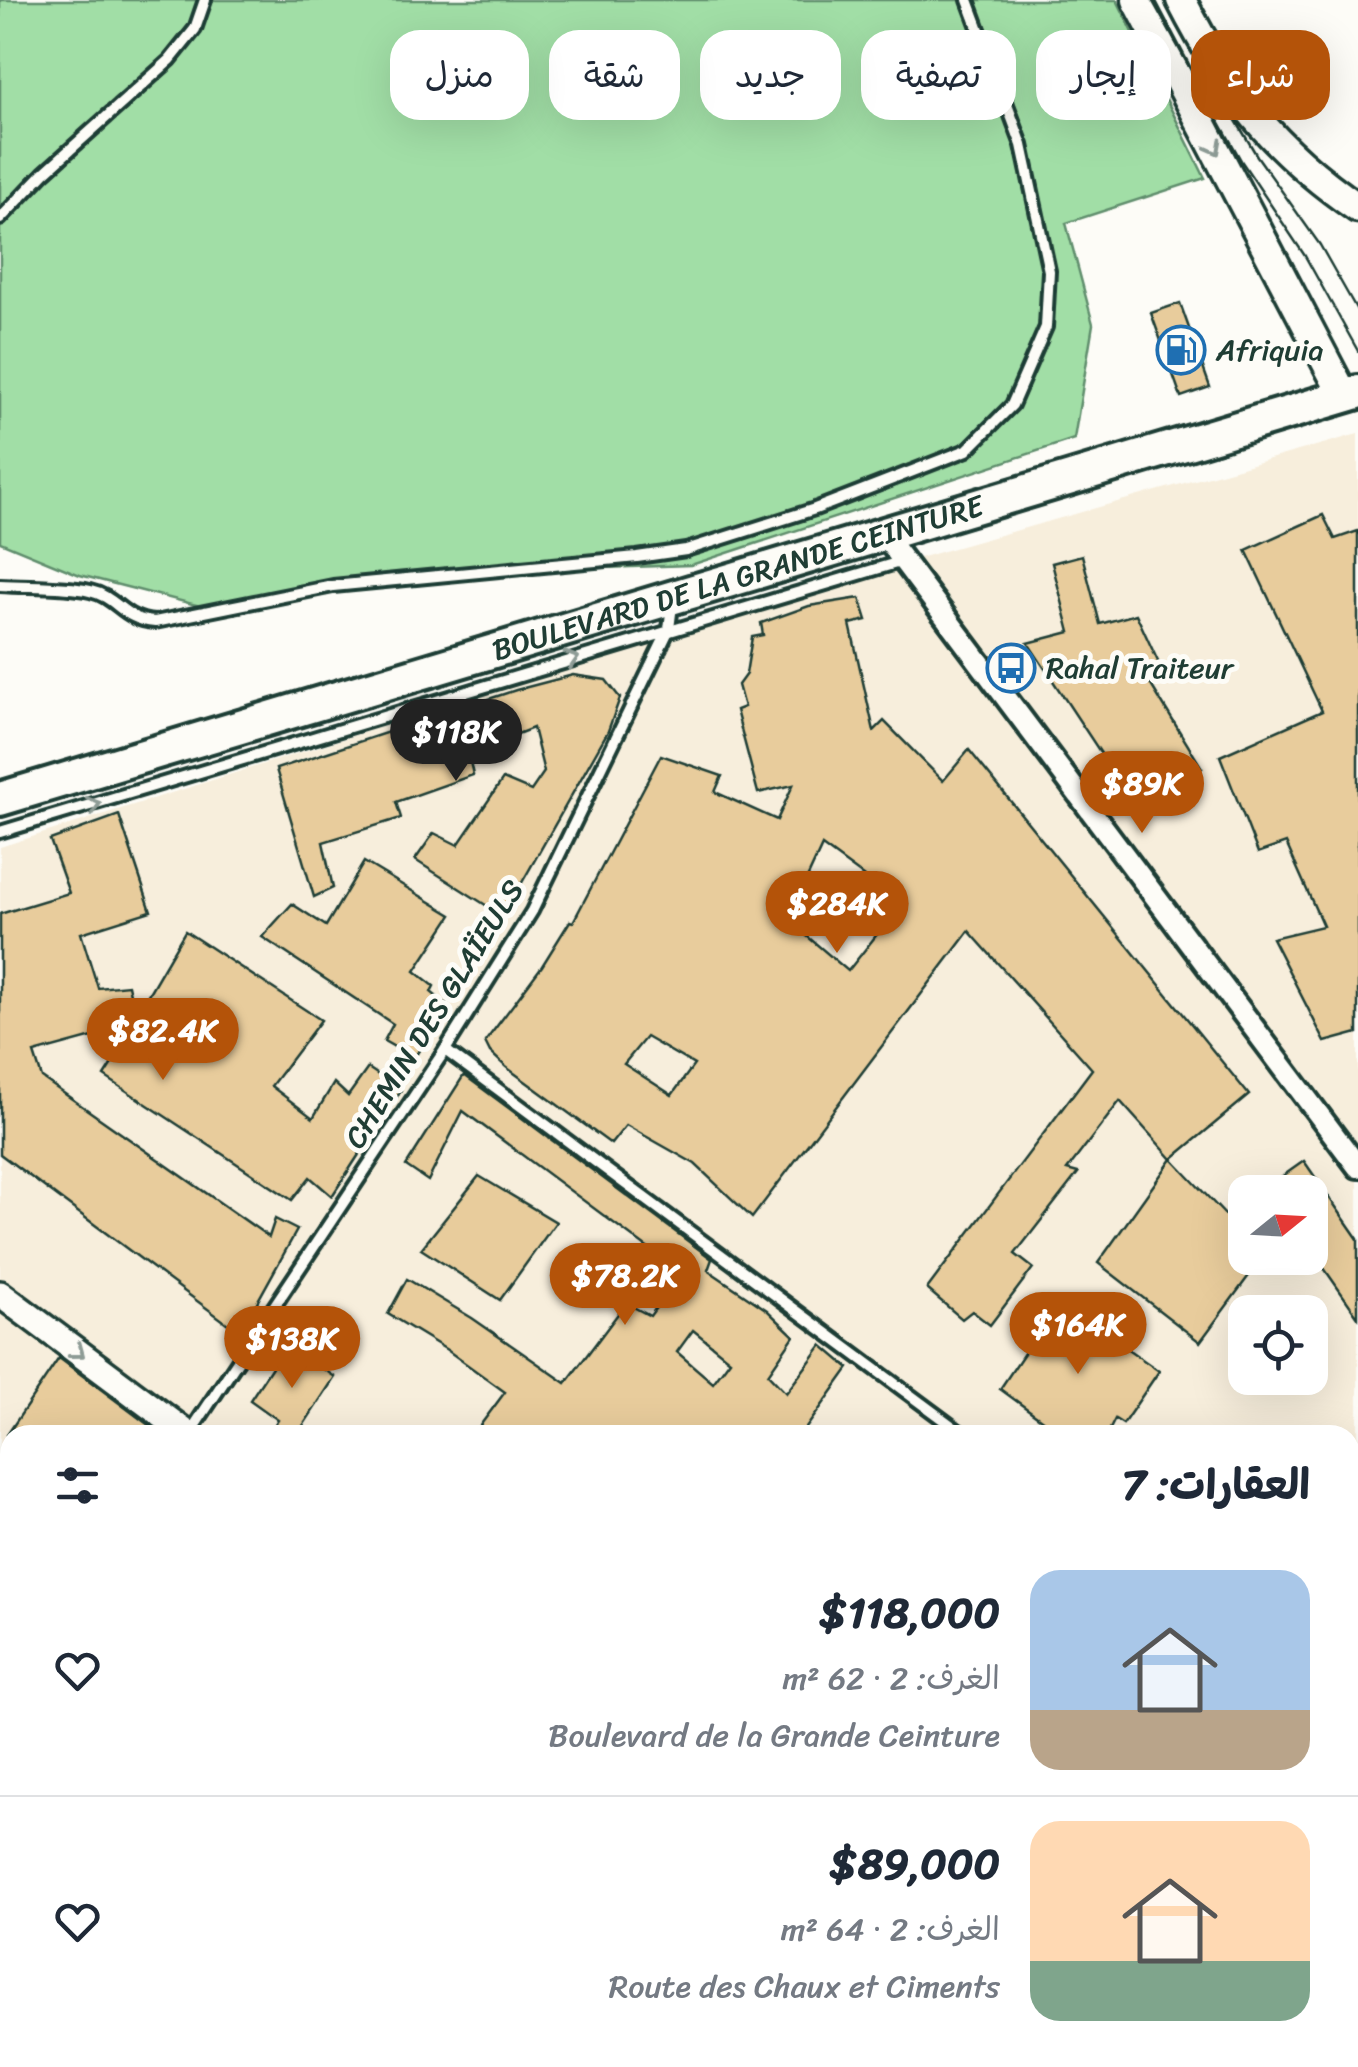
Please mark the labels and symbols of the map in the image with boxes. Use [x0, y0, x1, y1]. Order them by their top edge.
one-way arrow [1203, 138, 1222, 156]
place label: Afriquia [1215, 323, 1324, 377]
fuel station icon: Afriquia [1155, 324, 1207, 376]
street label: BOULEVARD DE LA GRANDE CEINTURE [485, 478, 992, 677]
place label: Rahal Traiteur [1046, 641, 1235, 695]
bus stop icon: Rahal Traiteur [985, 642, 1037, 694]
one-way arrow [563, 650, 580, 671]
pin: $118K [386, 699, 526, 784]
pin: $89K [1083, 751, 1201, 836]
one-way arrow [84, 796, 101, 817]
street label: CHEMIN DES GLAÏEULS [329, 868, 539, 1160]
pin: $284K [767, 871, 907, 956]
pin: $82.4K [82, 998, 244, 1083]
north arrow [1228, 1175, 1328, 1275]
pin: $78.2K [544, 1243, 706, 1328]
pin: $164K [1008, 1292, 1148, 1377]
pin: $138K [222, 1306, 362, 1391]
one-way arrow [67, 1341, 85, 1358]

